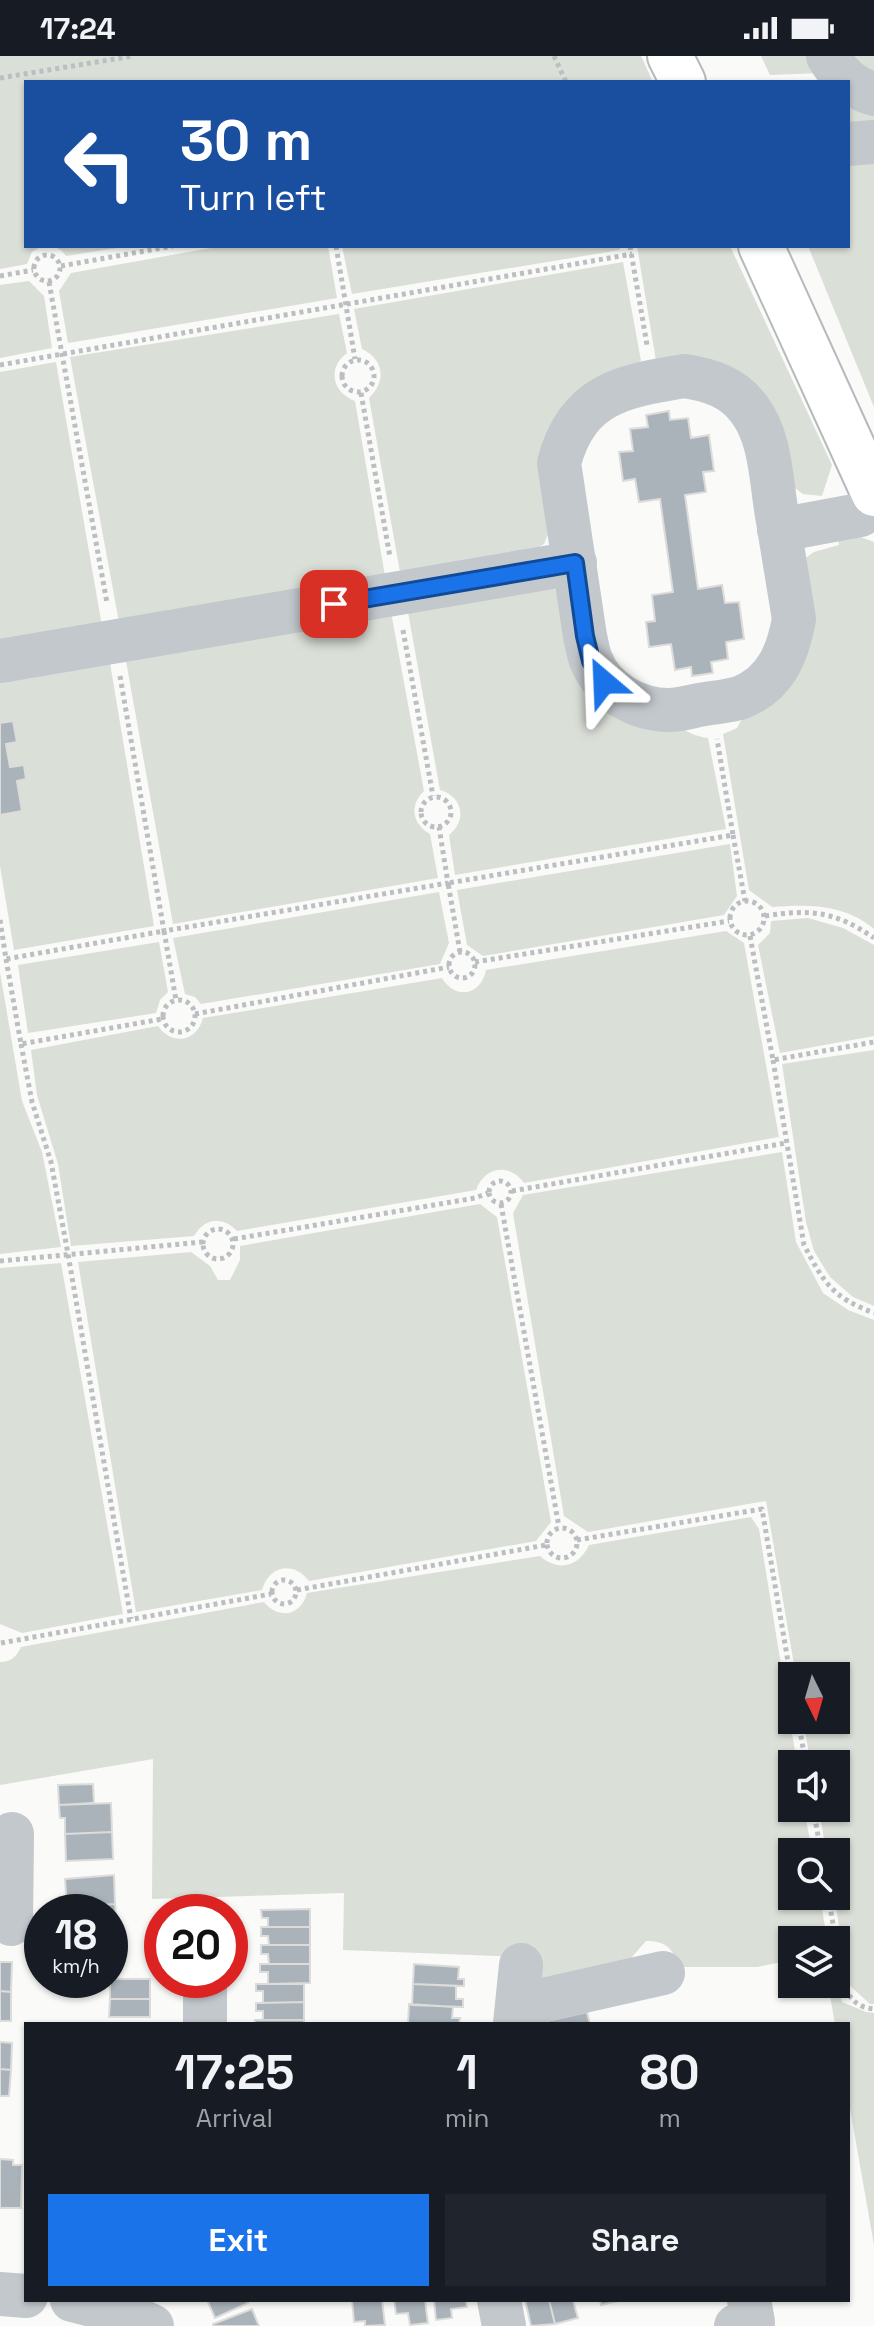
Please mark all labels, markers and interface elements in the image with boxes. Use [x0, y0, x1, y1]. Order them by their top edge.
text: 17:24 [40, 9, 116, 48]
text: 30 m [180, 105, 312, 176]
icon: left [48, 112, 152, 216]
text: Turn left [180, 175, 327, 221]
pin [300, 570, 368, 638]
icon: arrive [312, 582, 356, 626]
position arrow [562, 640, 646, 724]
north arrow [778, 1662, 850, 1734]
map controls [778, 1662, 850, 1998]
button: sound [778, 1750, 850, 1822]
button: search [778, 1838, 850, 1910]
speed limit sign: 20 [144, 1894, 248, 1998]
text: 18 [55, 1910, 97, 1961]
button: layers [778, 1926, 850, 1998]
text: km/h [52, 1953, 100, 1979]
text: 17:25 [174, 2042, 294, 2103]
text: 1 [456, 2042, 478, 2103]
text: 80 [640, 2042, 700, 2103]
text: Arrival [196, 2101, 273, 2135]
text: min [445, 2101, 489, 2135]
text: m [658, 2101, 681, 2135]
button: Exit [48, 2194, 429, 2286]
button: Share [445, 2194, 826, 2286]

